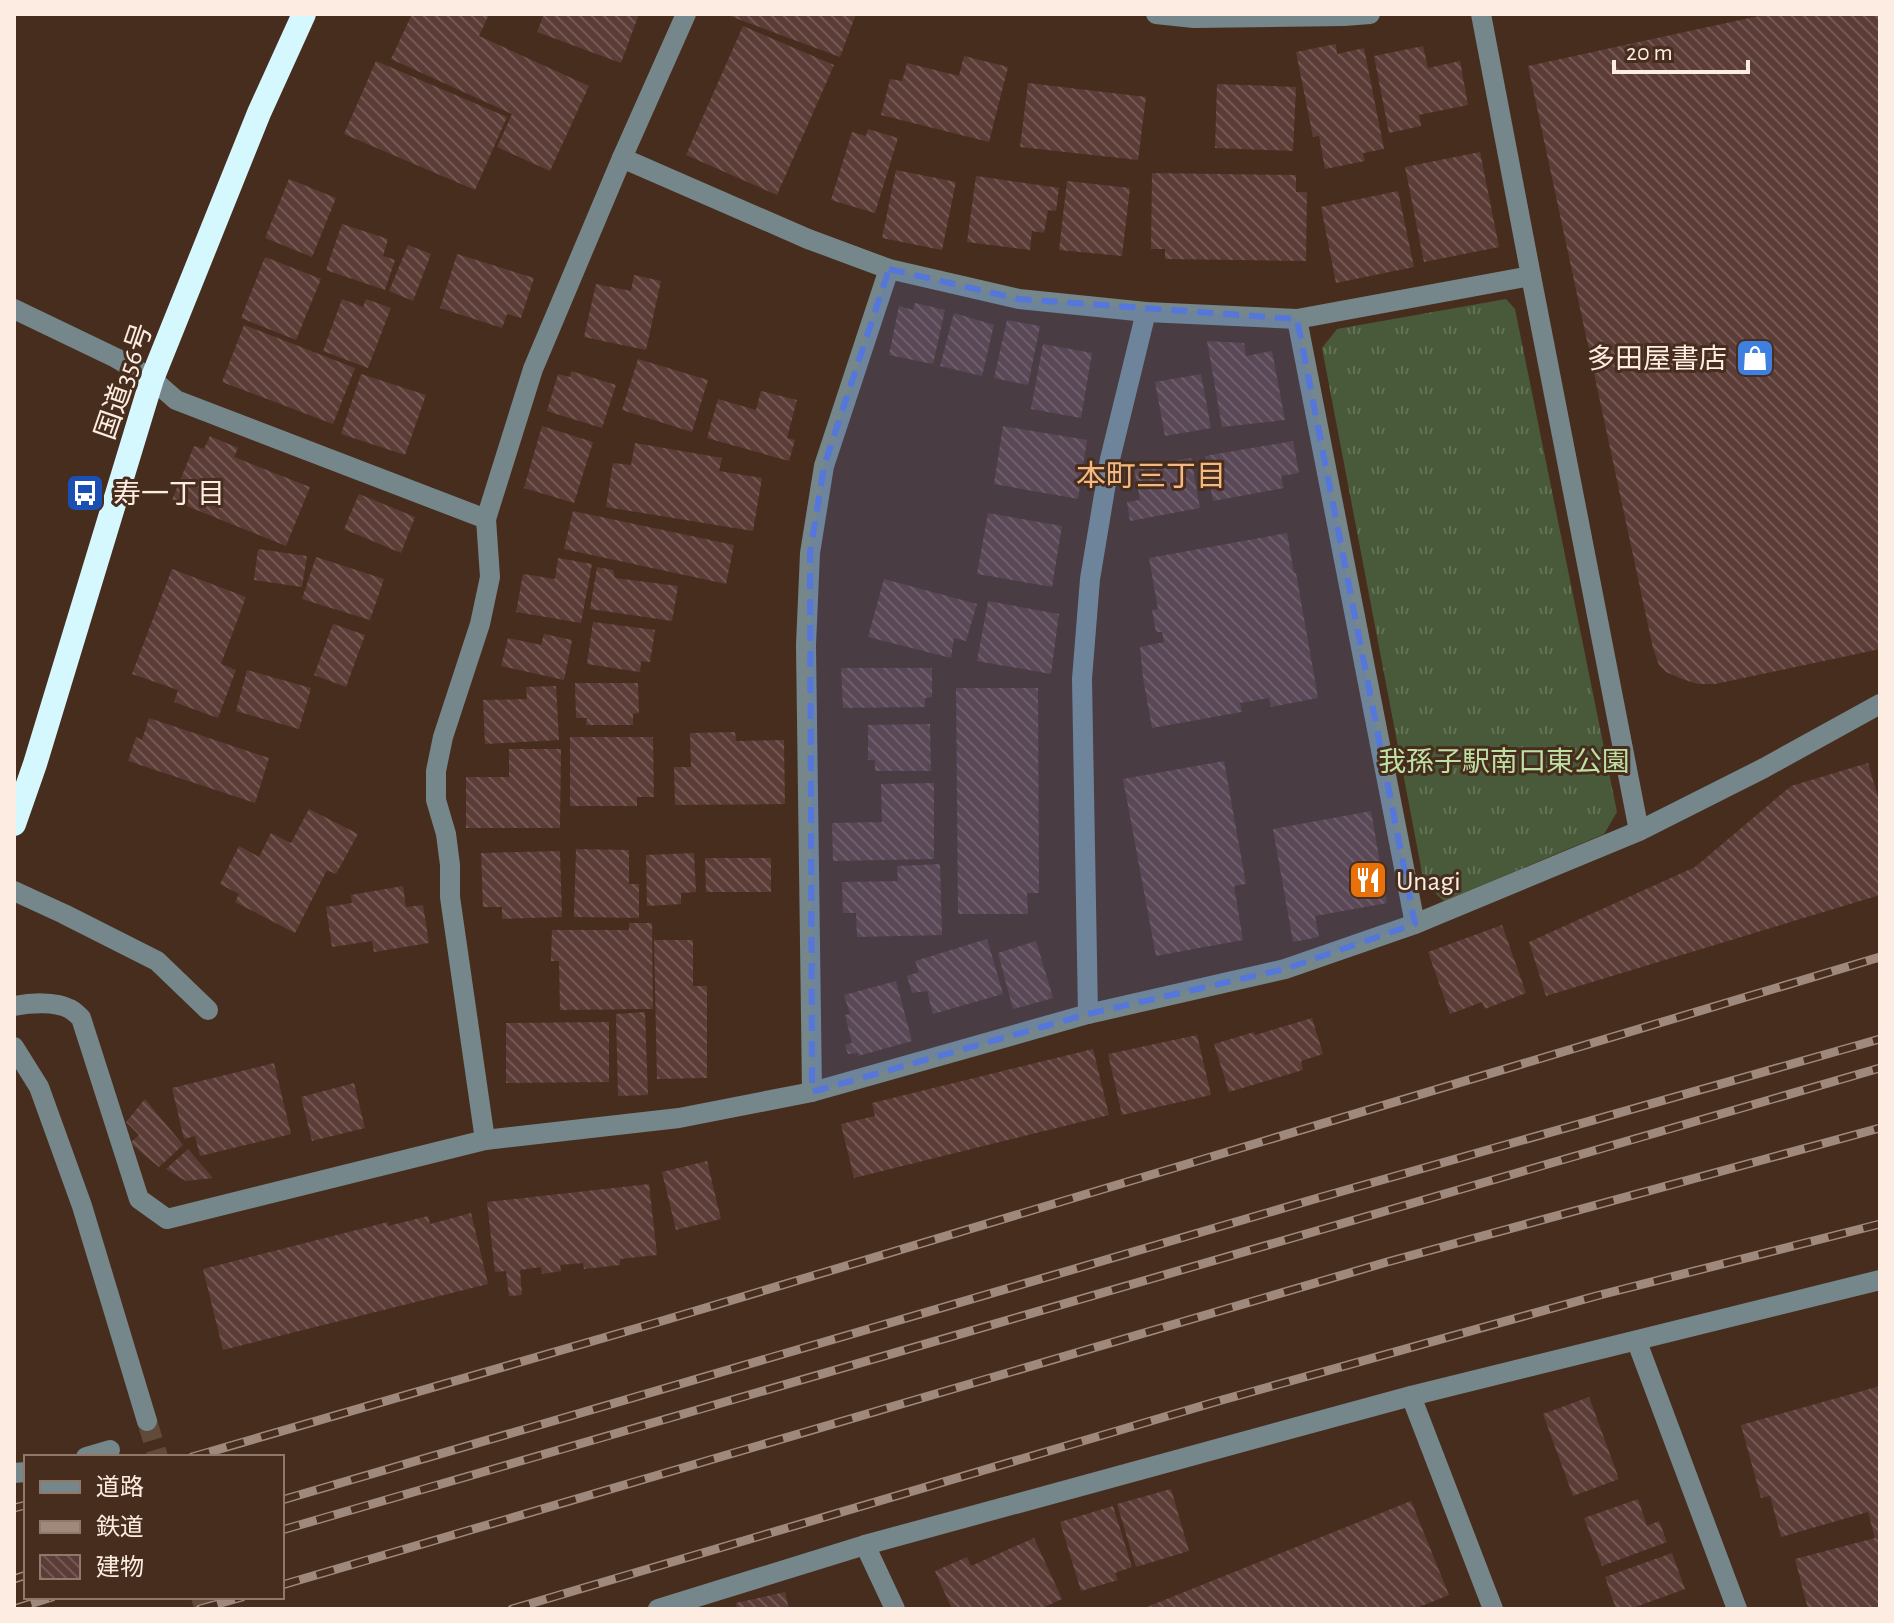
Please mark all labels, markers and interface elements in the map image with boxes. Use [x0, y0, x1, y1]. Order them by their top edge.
scale bar [1614, 24, 1748, 74]
text: 20 m [1626, 41, 1673, 65]
street label: 国道356号 [90, 320, 158, 443]
shop icon: 多田屋書店 [1734, 337, 1776, 379]
place label: 多田屋書店 [1587, 344, 1727, 374]
district label: 本町三丁目 [1076, 460, 1226, 492]
bus stop icon: 寿一丁目 [64, 472, 106, 514]
place label: 寿一丁目 [113, 479, 225, 509]
park label: 我孫子駅南口東公園 [1378, 747, 1630, 777]
restaurant icon: Unagi [1347, 859, 1389, 901]
place label: Unagi [1396, 868, 1461, 896]
legend [24, 1455, 284, 1599]
text: 道路 [96, 1474, 144, 1500]
text: 鉄道 [96, 1514, 144, 1540]
text: 建物 [96, 1555, 144, 1580]

